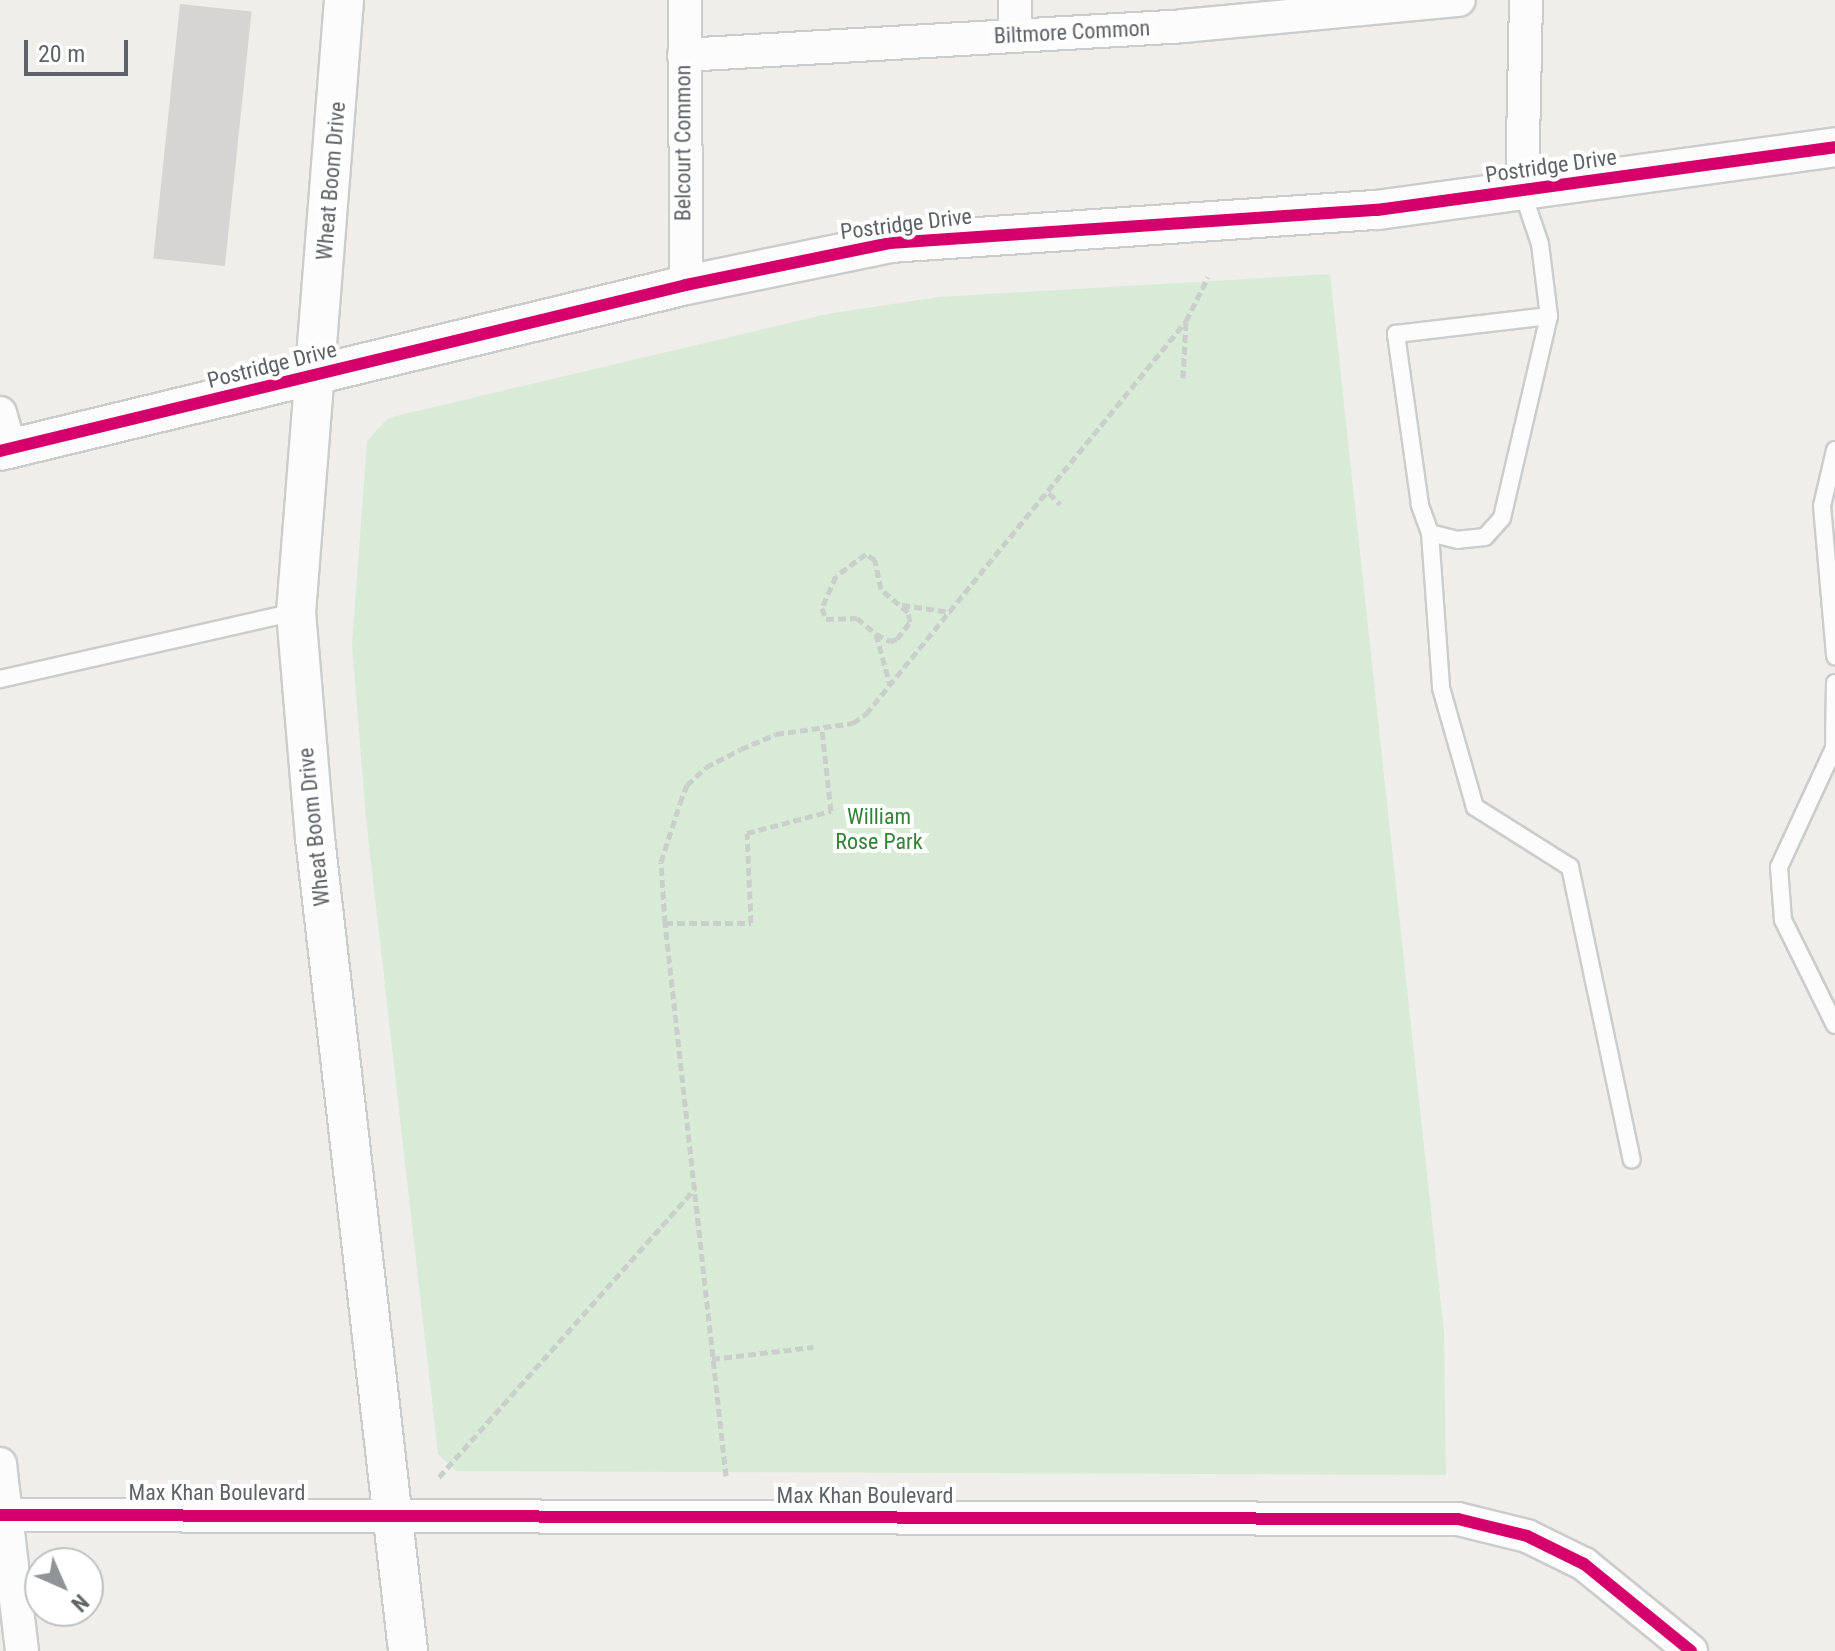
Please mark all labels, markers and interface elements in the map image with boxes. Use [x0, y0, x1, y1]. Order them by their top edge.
street label: Biltmore Common [993, 15, 1151, 49]
scale bar [28, 24, 132, 74]
text: 20 m [38, 40, 85, 68]
street label: Belcourt Common [670, 65, 696, 221]
street label: Wheat Boom Drive [311, 100, 351, 262]
street label: Postridge Drive [1484, 144, 1618, 188]
street label: Postridge Drive [839, 203, 973, 245]
street label: Postridge Drive [205, 336, 339, 394]
street label: Wheat Boom Drive [293, 746, 335, 908]
park label: William Rose Park [835, 803, 923, 854]
street label: Max Khan Boulevard [129, 1480, 305, 1506]
street label: Max Khan Boulevard [777, 1483, 953, 1509]
north arrow [24, 1547, 104, 1627]
text: N [66, 1589, 94, 1617]

